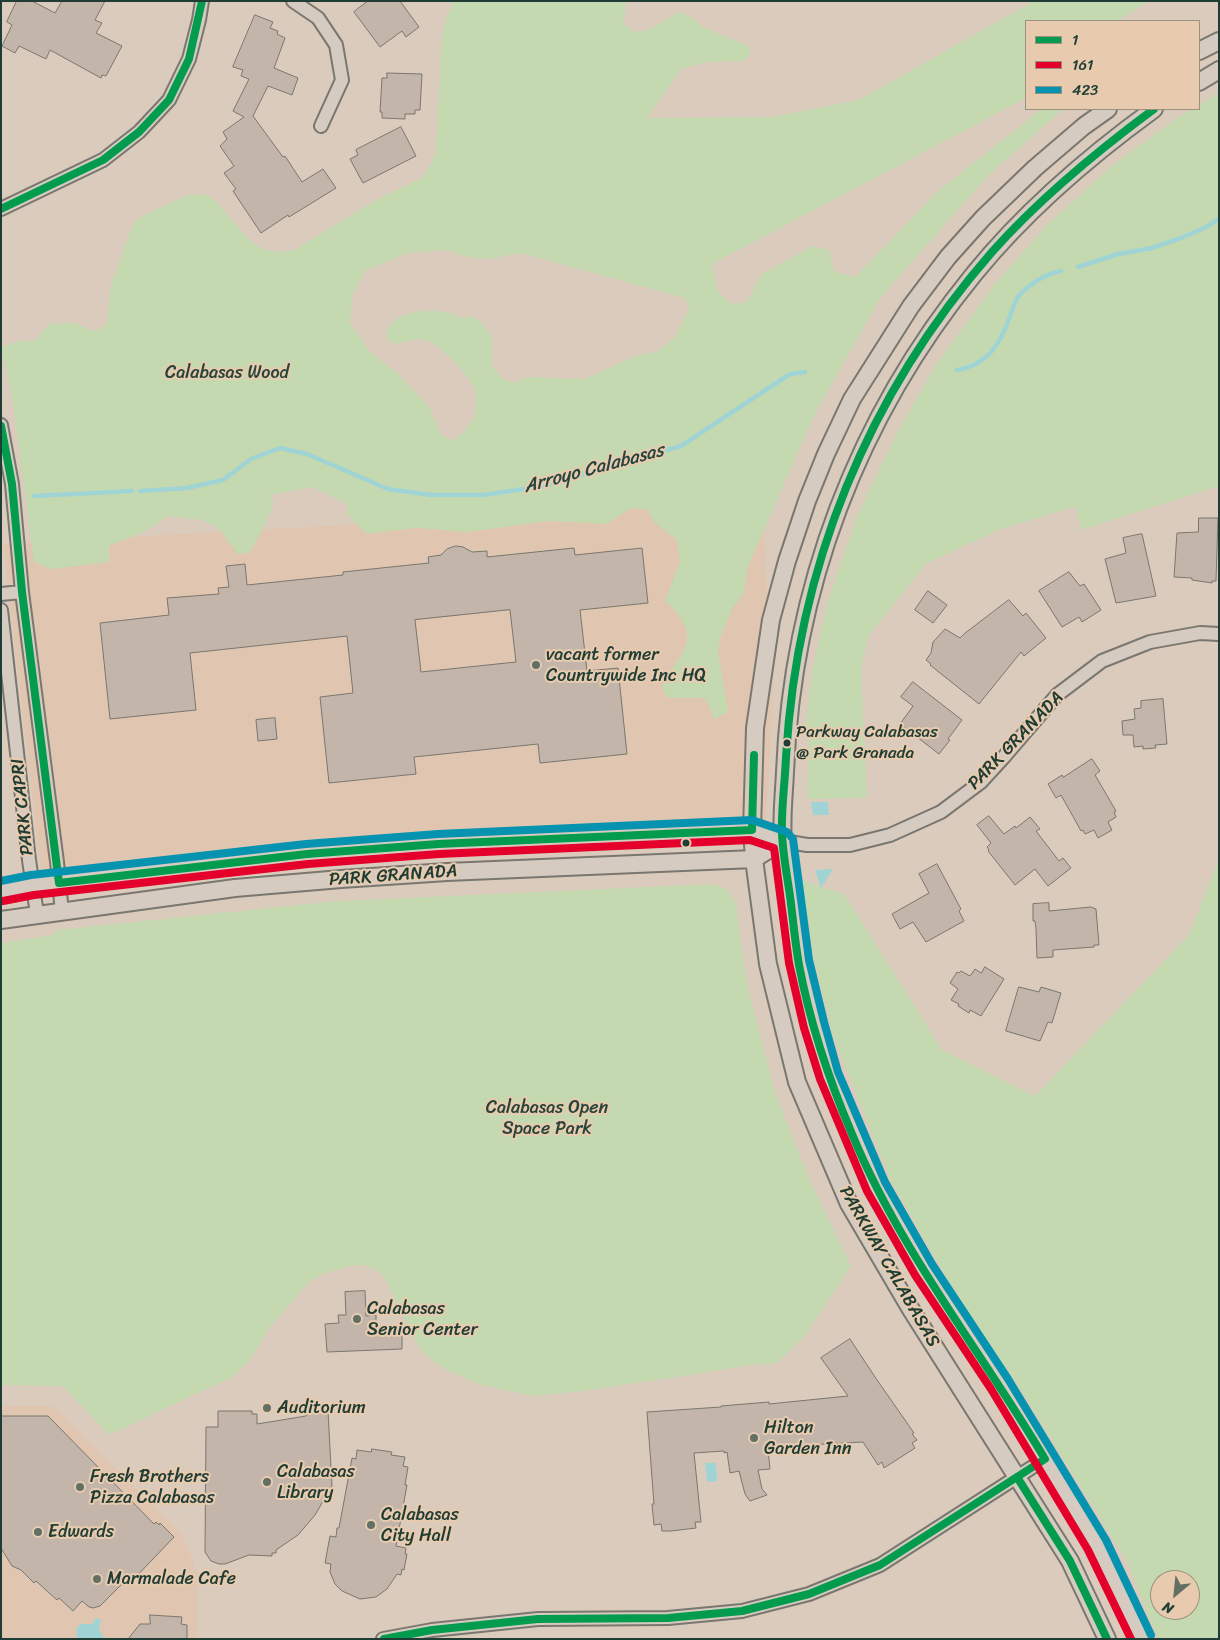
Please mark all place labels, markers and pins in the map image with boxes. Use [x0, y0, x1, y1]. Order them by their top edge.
place label: vacant former Countrywide Inc HQ [546, 644, 706, 686]
marker: vacant former Countrywide Inc HQ [530, 659, 542, 671]
place label: Parkway Calabasas @ Park Granada [796, 723, 938, 763]
marker: Parkway Calabasas @ Park Granada [782, 738, 792, 748]
unlabelled marker [681, 838, 691, 848]
place label: Calabasas Senior Center [367, 1298, 478, 1340]
marker: Calabasas Senior Center [351, 1313, 363, 1325]
place label: Auditorium [277, 1397, 366, 1419]
marker: Auditorium [261, 1402, 273, 1414]
place label: Hilton Garden Inn [764, 1417, 851, 1460]
marker: Hilton Garden Inn [748, 1432, 760, 1444]
place label: Calabasas Library [277, 1461, 355, 1504]
place label: Fresh Brothers Pizza Calabasas [90, 1466, 214, 1508]
marker: Calabasas Library [261, 1476, 273, 1488]
marker: Fresh Brothers Pizza Calabasas [74, 1481, 86, 1493]
place label: Calabasas City Hall [381, 1504, 459, 1546]
marker: Calabasas City Hall [365, 1519, 377, 1531]
place label: Edwards [48, 1521, 114, 1543]
marker: Edwards [32, 1526, 44, 1538]
place label: Marmalade Cafe [107, 1568, 236, 1590]
marker: Marmalade Cafe [91, 1573, 103, 1585]

